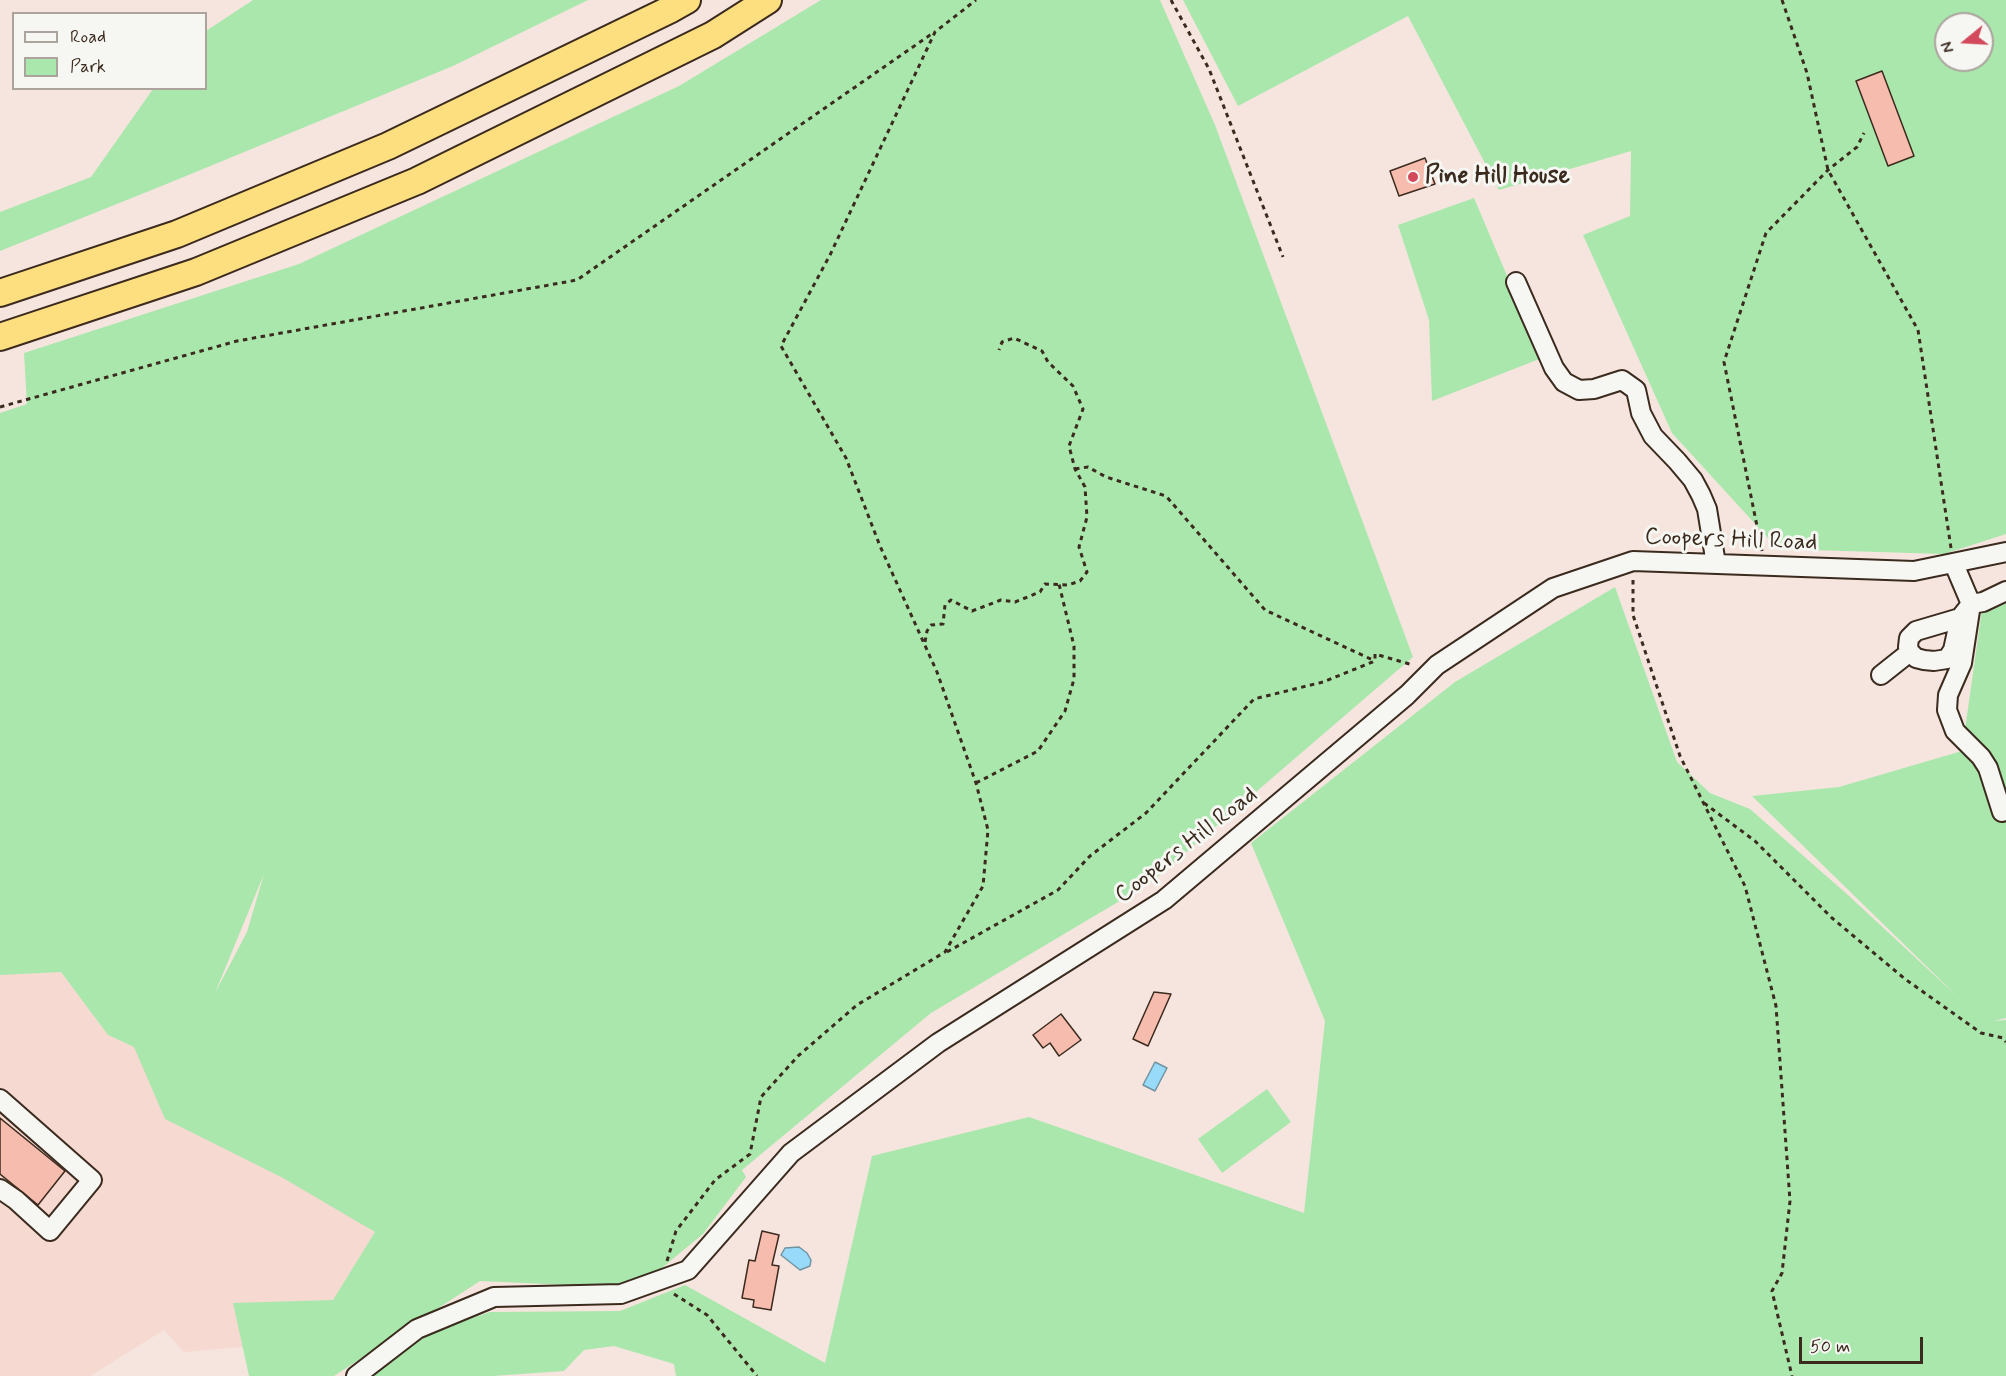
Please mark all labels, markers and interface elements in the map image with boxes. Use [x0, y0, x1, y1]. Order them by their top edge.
legend [12, 12, 207, 90]
north arrow [1934, 12, 1994, 72]
text: Road [70, 25, 106, 49]
text: N [1937, 39, 1960, 55]
text: Park [70, 55, 106, 79]
place label: Pine Hill House [1425, 163, 1570, 191]
marker: Pine Hill House [1406, 170, 1420, 184]
street label: Coopers Hill Road [1644, 524, 1818, 558]
street label: Coopers Hill Road [1110, 781, 1264, 911]
scale bar [1802, 1325, 1926, 1363]
text: 50 m [1810, 1335, 1850, 1359]

